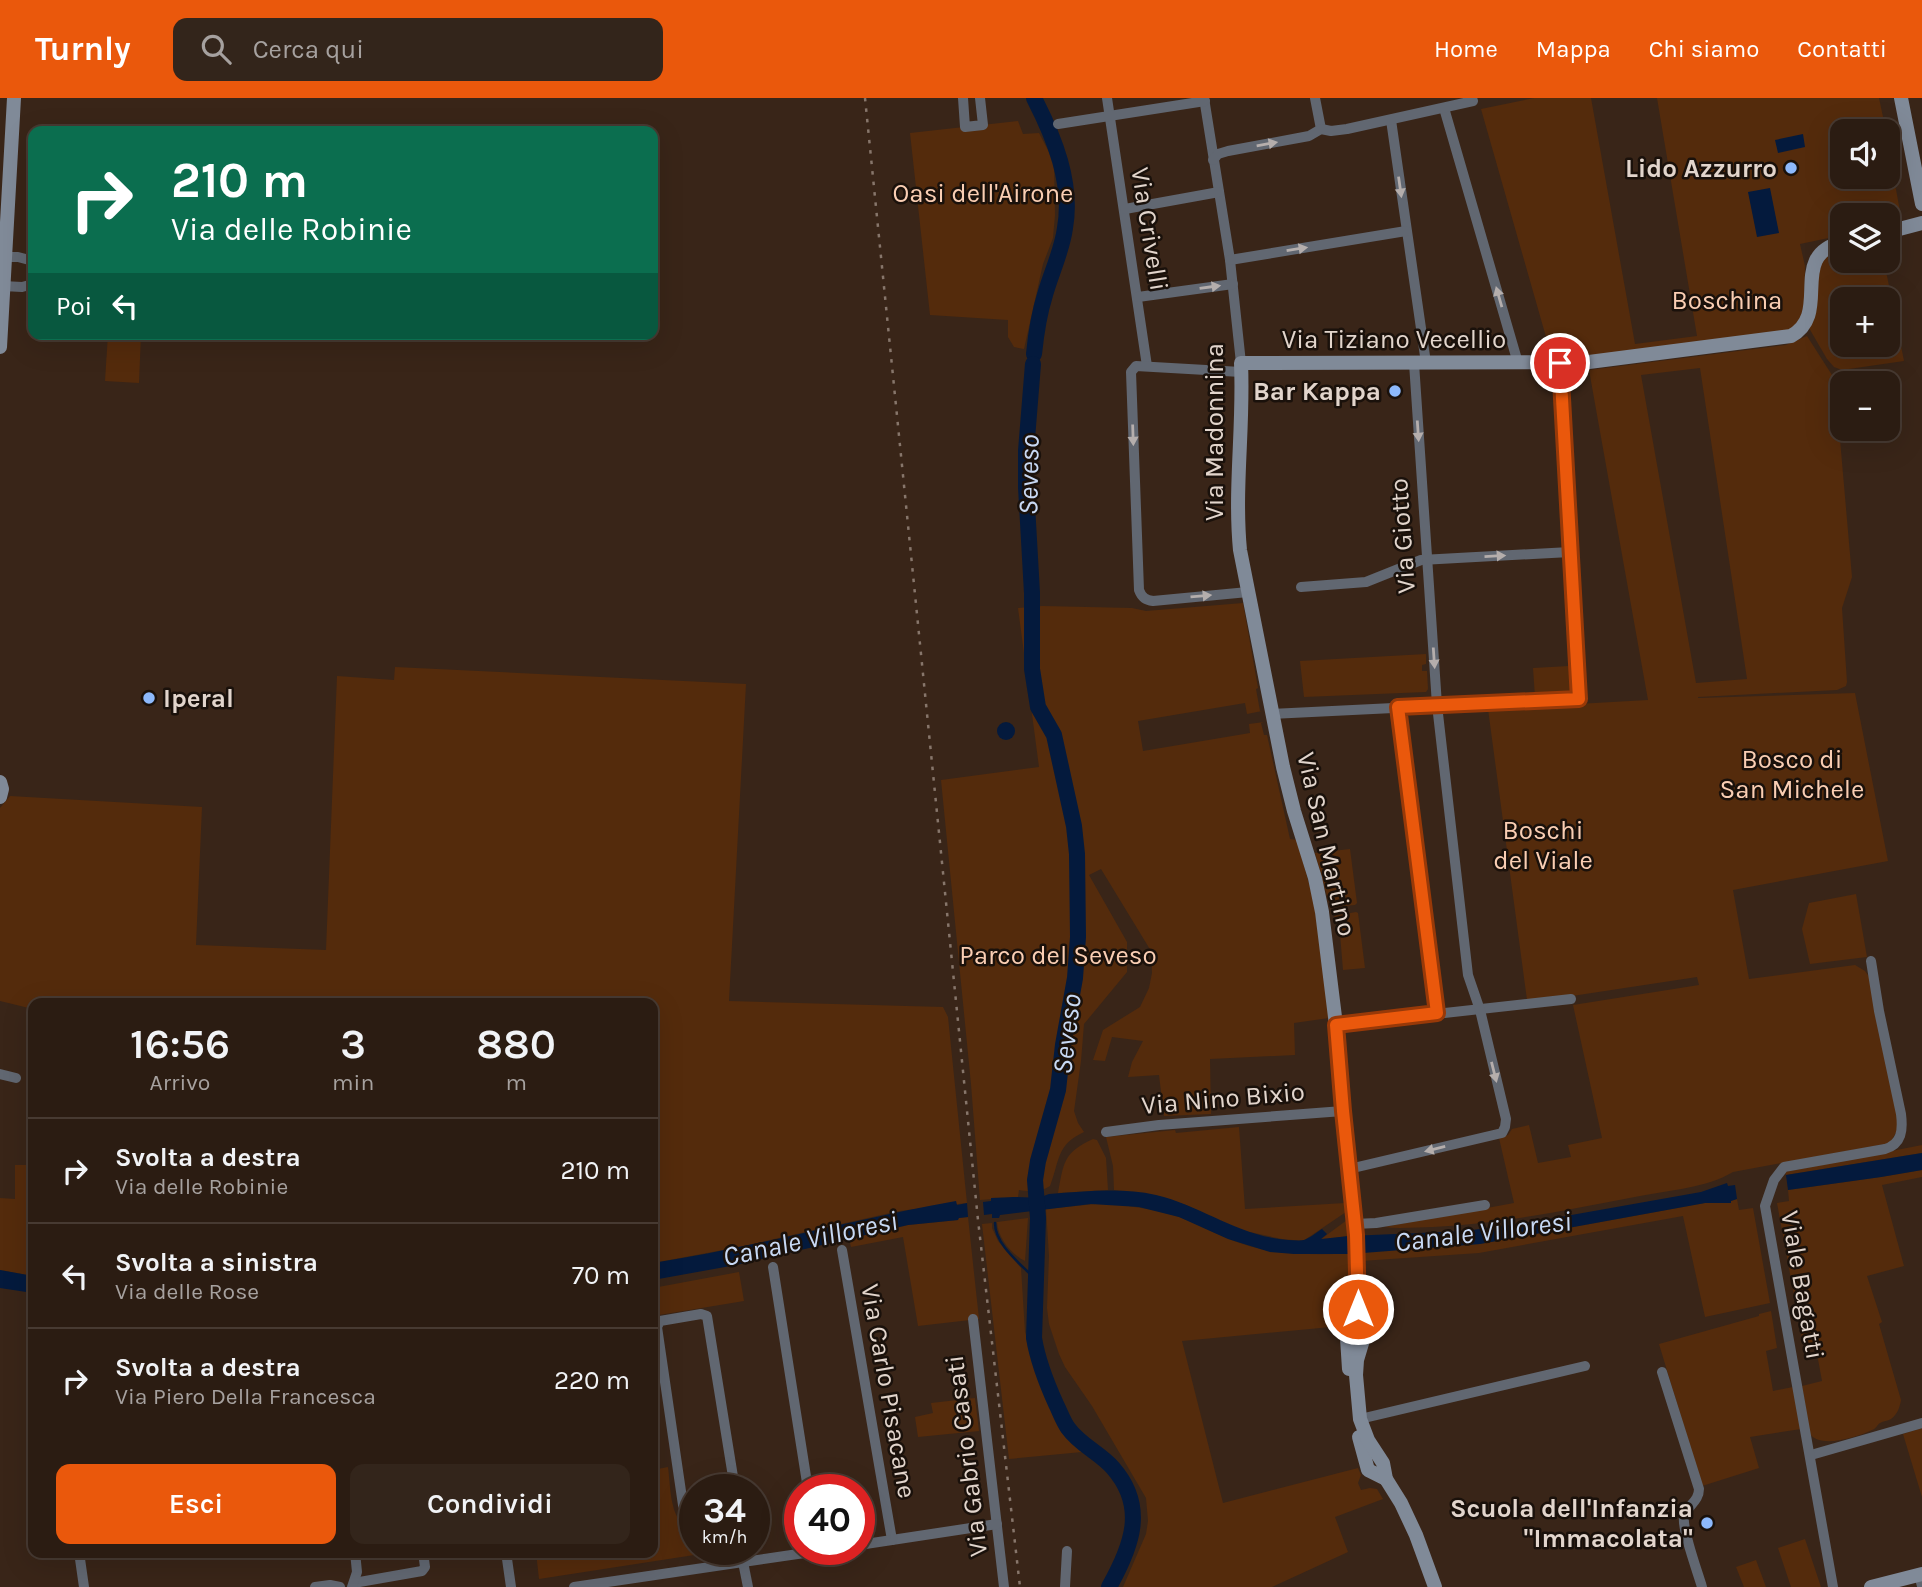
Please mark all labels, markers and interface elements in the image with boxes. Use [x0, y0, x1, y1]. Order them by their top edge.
search box [173, 18, 663, 81]
text: Turnly [35, 30, 131, 68]
icon: search [197, 30, 235, 68]
text: Cerca qui [253, 34, 364, 65]
text: Home [1434, 35, 1498, 63]
text: Mappa [1536, 35, 1611, 63]
text: Chi siamo [1649, 35, 1759, 63]
text: Contatti [1797, 35, 1887, 63]
map controls [1830, 119, 1900, 441]
button: sound [1830, 119, 1900, 189]
one-way arrow [1256, 138, 1278, 149]
text: 210 m [171, 152, 308, 209]
place label: Lido Azzurro [1625, 153, 1777, 184]
icon: right [56, 154, 147, 245]
marker: Lido Azzurro [1783, 160, 1799, 176]
street label: Via Crivelli [1124, 165, 1175, 293]
one-way arrow [1395, 177, 1406, 199]
park label: Oasi dell'Airone [893, 178, 1073, 209]
button: layers [1830, 203, 1900, 273]
text: Via delle Robinie [171, 211, 412, 248]
one-way arrow [1286, 243, 1308, 254]
one-way arrow [1199, 281, 1221, 292]
park label: Boschina [1672, 285, 1782, 316]
one-way arrow [1493, 286, 1504, 308]
icon: left [106, 287, 144, 325]
button: + [1830, 287, 1900, 357]
text: Poi [56, 291, 92, 322]
street label: Via Tiziano Vecellio [1282, 324, 1506, 355]
pin [1530, 333, 1590, 393]
street label: Via Madonnina [1199, 343, 1230, 521]
icon: arrive [1541, 344, 1579, 382]
button: − [1830, 371, 1900, 441]
place label: Bar Kappa [1253, 376, 1381, 407]
marker: Bar Kappa [1387, 383, 1403, 399]
one-way arrow [1413, 421, 1424, 443]
one-way arrow [1128, 424, 1139, 446]
water label: Seveso [1011, 434, 1046, 516]
street label: Via Giotto [1383, 477, 1422, 595]
one-way arrow [1484, 550, 1506, 561]
one-way arrow [1190, 591, 1212, 602]
one-way arrow [1429, 648, 1440, 670]
place label: Iperal [163, 683, 234, 714]
marker: Iperal [141, 690, 157, 706]
park label: Bosco di San Michele [1720, 744, 1864, 805]
street label: Via San Martino [1290, 749, 1363, 939]
park label: Boschi del Viale [1493, 815, 1593, 876]
park label: Parco del Seveso [959, 940, 1157, 971]
water label: Seveso [1045, 992, 1088, 1076]
text: 16:56 [130, 1019, 230, 1069]
text: 3 [340, 1019, 366, 1069]
text: 880 [476, 1019, 556, 1069]
one-way arrow [1489, 1061, 1500, 1083]
text: Arrivo [150, 1069, 210, 1096]
text: min [332, 1069, 374, 1096]
text: m [505, 1069, 527, 1096]
street label: Via Nino Bixio [1140, 1076, 1306, 1121]
text: Svolta a destra [115, 1142, 301, 1173]
one-way arrow [1424, 1144, 1446, 1155]
icon: right [56, 1152, 94, 1190]
text: 210 m [560, 1155, 630, 1186]
text: Via delle Robinie [115, 1173, 288, 1200]
water label: Canale Villoresi [720, 1204, 901, 1273]
water label: Canale Villoresi [1393, 1204, 1573, 1259]
street label: Viale Bagatti [1774, 1208, 1831, 1362]
text: Svolta a sinistra [115, 1247, 318, 1278]
icon: left [56, 1257, 94, 1295]
text: 70 m [572, 1260, 630, 1291]
position arrow [1321, 1272, 1395, 1346]
text: Via delle Rose [115, 1278, 259, 1305]
street label: Via Carlo Pisacane [854, 1282, 923, 1501]
text: Svolta a destra [115, 1352, 301, 1383]
street label: Via Gabrio Casati [939, 1354, 994, 1558]
icon: right [56, 1362, 94, 1400]
text: 220 m [554, 1365, 630, 1396]
text: Via Piero Della Francesca [115, 1383, 376, 1410]
button: Esci [56, 1464, 336, 1544]
button: Condividi [350, 1464, 630, 1544]
speed limit sign: 40 [784, 1474, 875, 1565]
text: 34 [703, 1490, 746, 1531]
place label: Scuola dell'Infanzia "Immacolata" [1450, 1493, 1693, 1554]
marker: Scuola dell'Infanzia "Immacolata" [1699, 1515, 1715, 1531]
text: km/h [702, 1526, 747, 1548]

